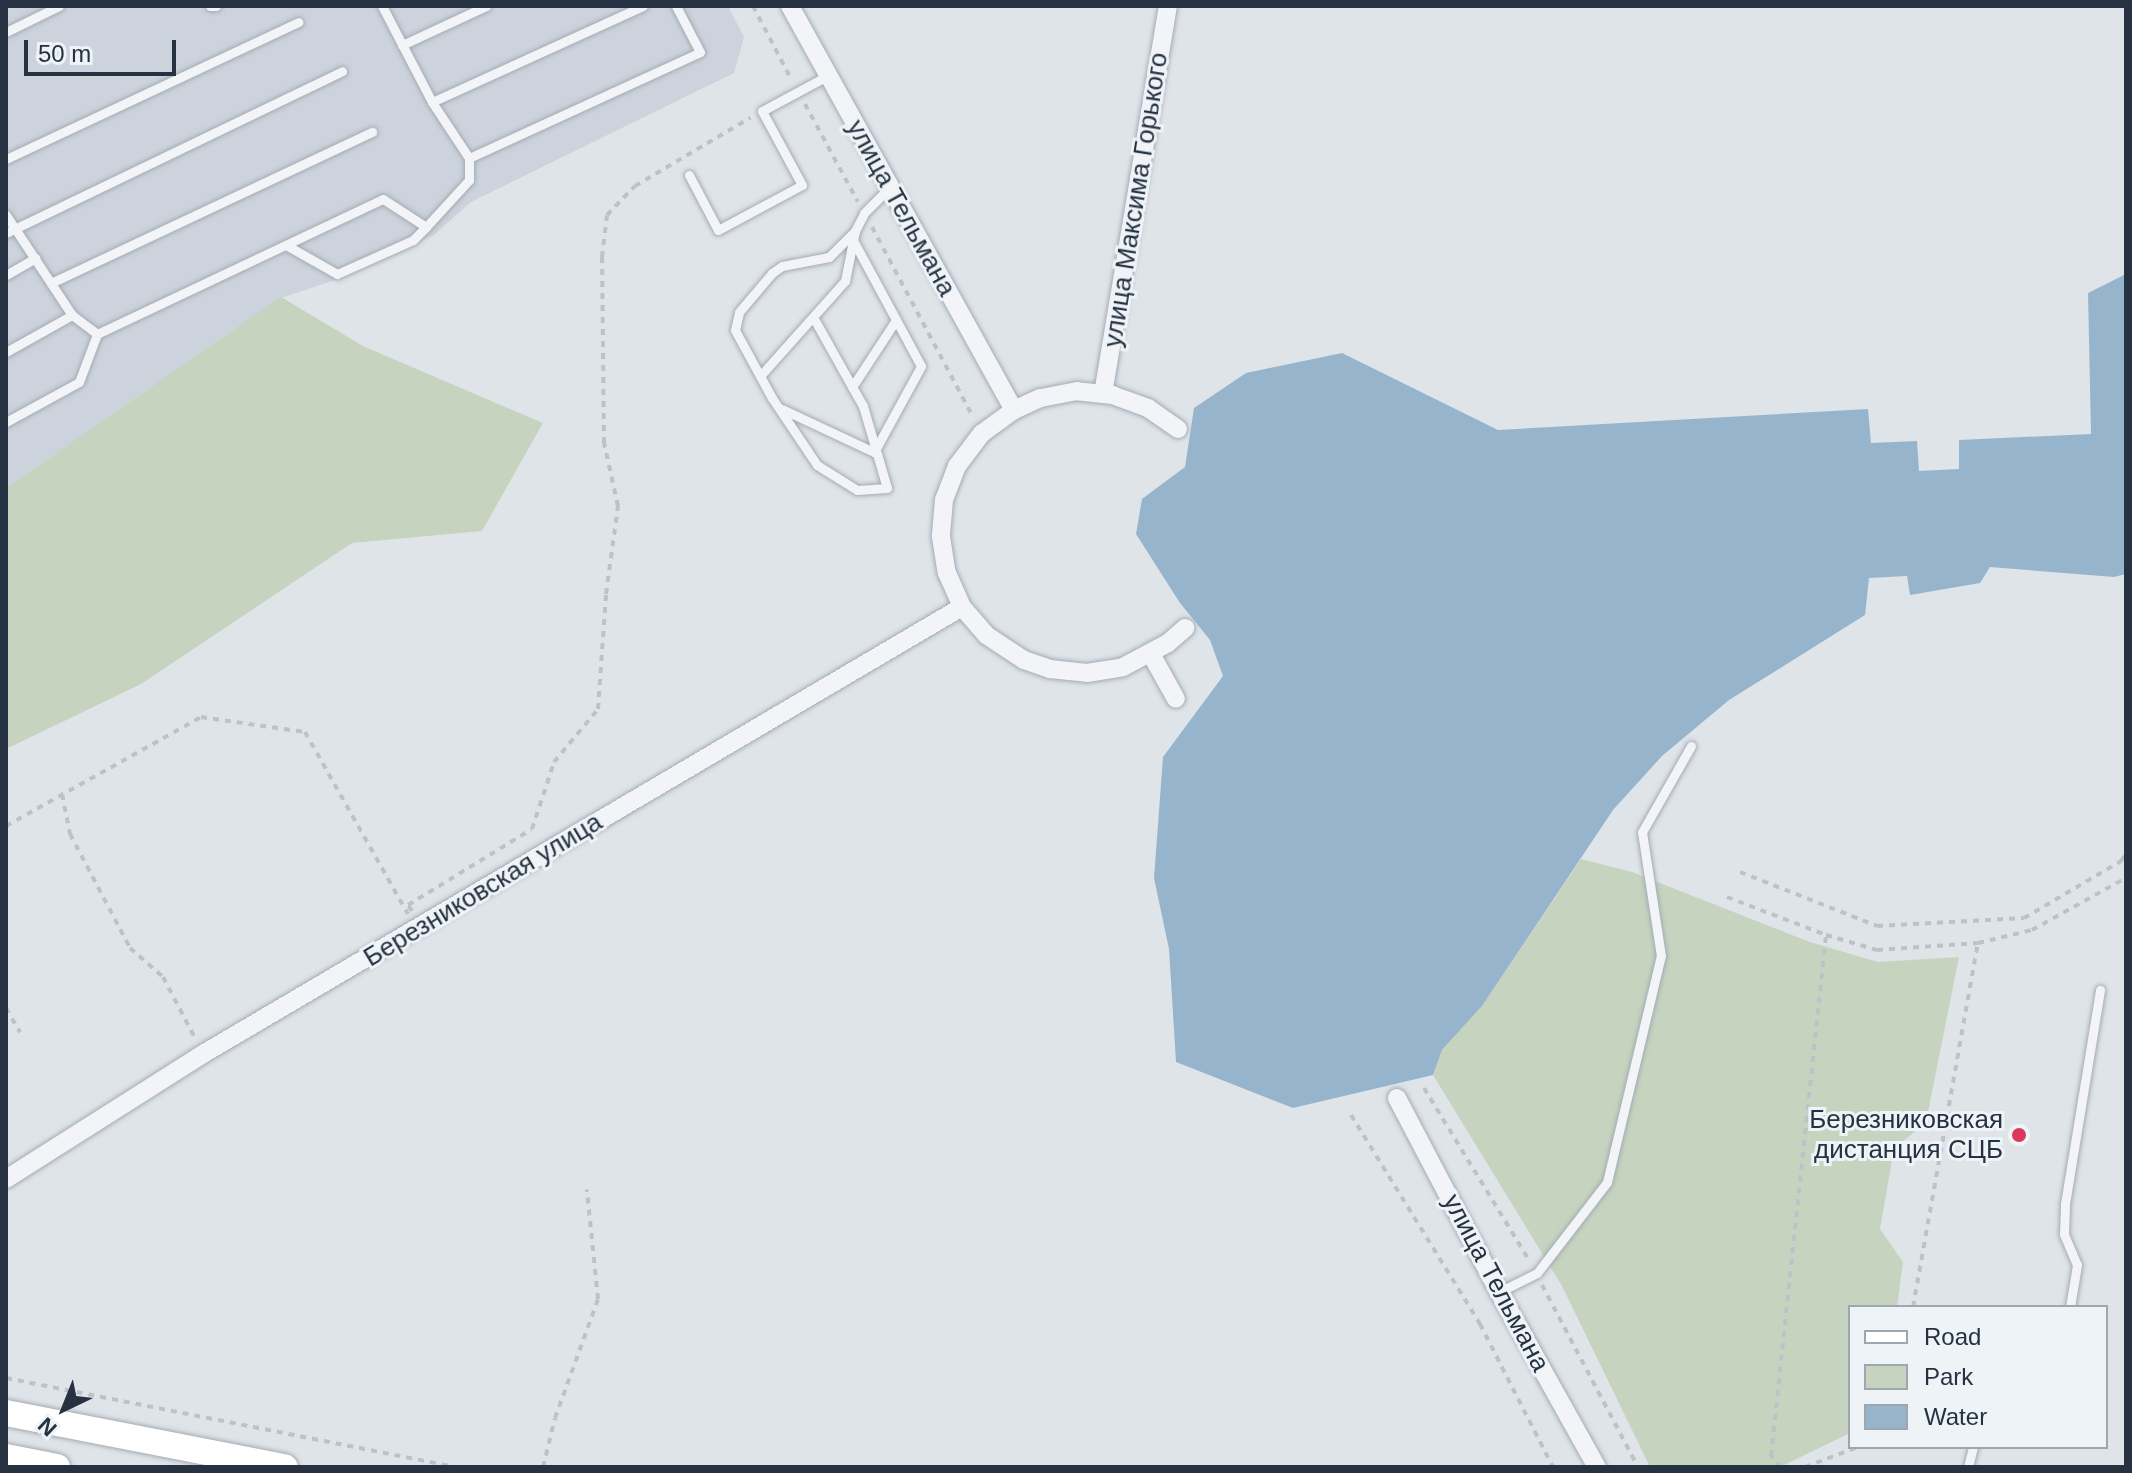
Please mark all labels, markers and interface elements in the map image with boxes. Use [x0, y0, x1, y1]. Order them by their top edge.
scale bar [28, 24, 180, 74]
text: 50 m [38, 40, 91, 67]
street label: улица Максима Горького [1097, 50, 1175, 350]
street label: улица Тельмана [840, 114, 962, 302]
street label: Березниковская улица [358, 806, 608, 974]
place label: Березниковская дистанция СЦБ [1809, 1104, 2003, 1166]
marker: Березниковская дистанция СЦБ [2010, 1126, 2028, 1144]
street label: улица Тельмана [1436, 1189, 1556, 1377]
legend [1848, 1305, 2108, 1449]
text: Road [1924, 1323, 1981, 1350]
text: Park [1924, 1363, 1973, 1390]
north arrow [24, 1369, 104, 1449]
text: Water [1924, 1403, 1987, 1430]
text: N [33, 1412, 62, 1441]

